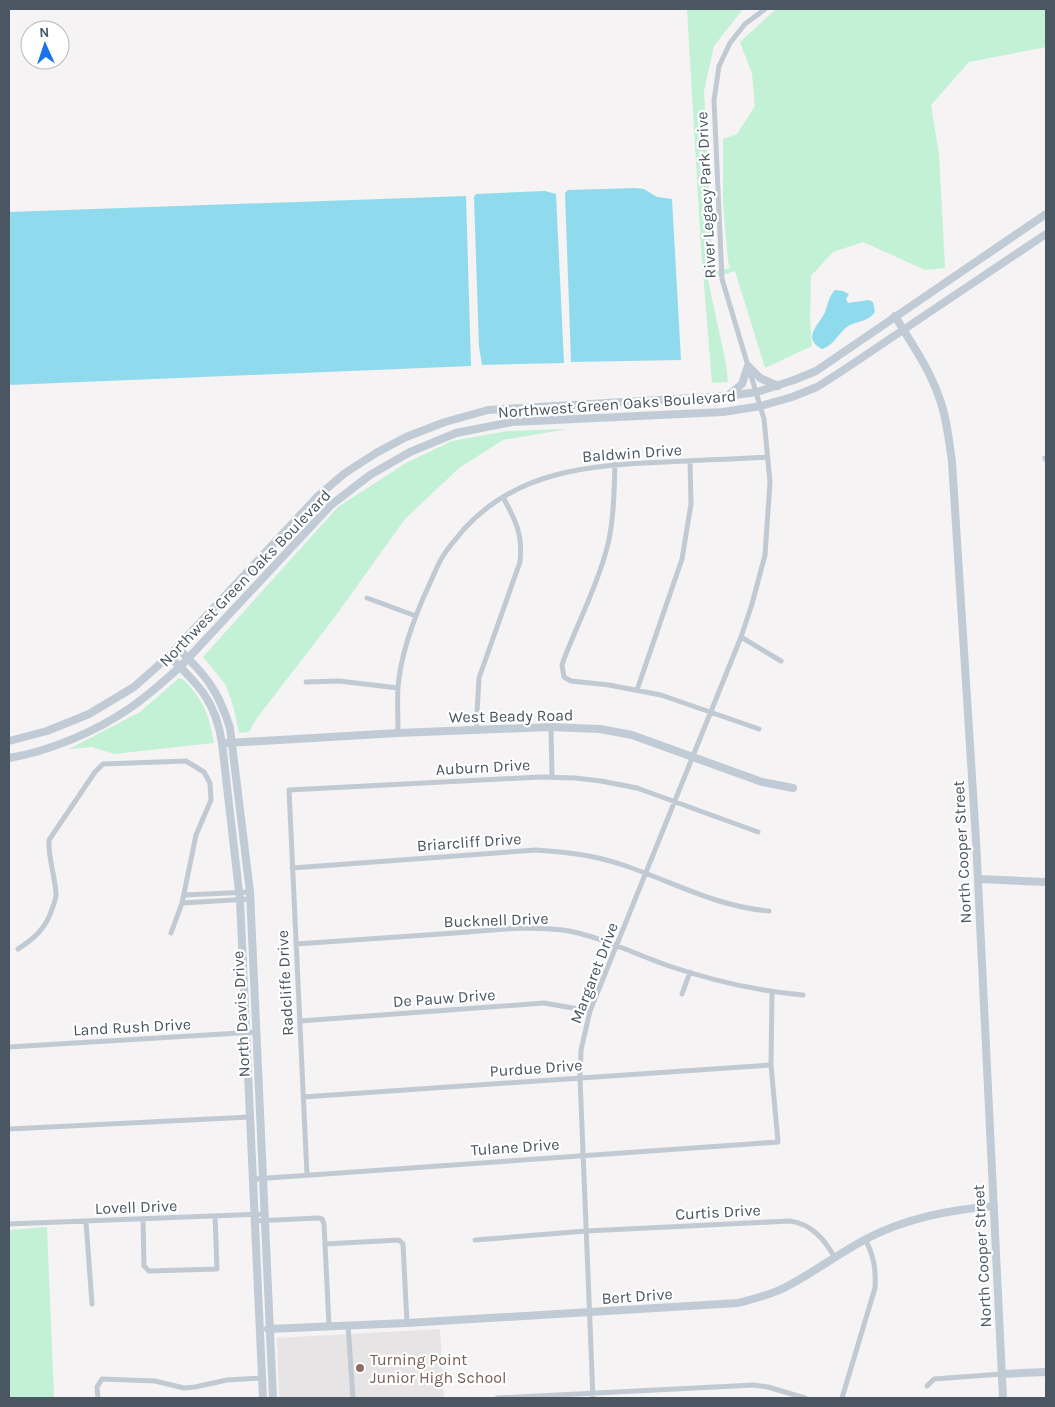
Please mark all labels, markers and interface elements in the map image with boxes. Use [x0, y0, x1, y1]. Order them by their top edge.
north arrow [20, 20, 70, 70]
text: N [39, 24, 50, 41]
street label: River Legacy Park Drive [692, 111, 720, 279]
street label: Northwest Green Oaks Boulevard [497, 386, 737, 422]
street label: Baldwin Drive [582, 440, 682, 466]
street label: Northwest Green Oaks Boulevard [155, 486, 335, 670]
street label: West Beady Road [448, 705, 574, 727]
street label: Auburn Drive [435, 755, 531, 779]
street label: North Cooper Street [949, 780, 975, 924]
street label: Briarcliff Drive [416, 829, 522, 855]
street label: Bucknell Drive [443, 909, 549, 931]
street label: Margaret Drive [566, 920, 622, 1026]
street label: Radcliffe Drive [273, 930, 297, 1036]
street label: North Davis Drive [228, 950, 254, 1078]
street label: De Pauw Drive [392, 985, 496, 1011]
street label: Land Rush Drive [73, 1014, 191, 1040]
street label: Purdue Drive [489, 1055, 583, 1081]
street label: Tulane Drive [470, 1134, 560, 1160]
street label: North Cooper Street [969, 1184, 995, 1328]
street label: Lovell Drive [94, 1196, 178, 1218]
street label: Curtis Drive [675, 1200, 761, 1224]
street label: Bert Drive [601, 1284, 673, 1308]
place label: Turning Point Junior High School [370, 1350, 506, 1387]
marker: Turning Point Junior High School [354, 1362, 366, 1374]

